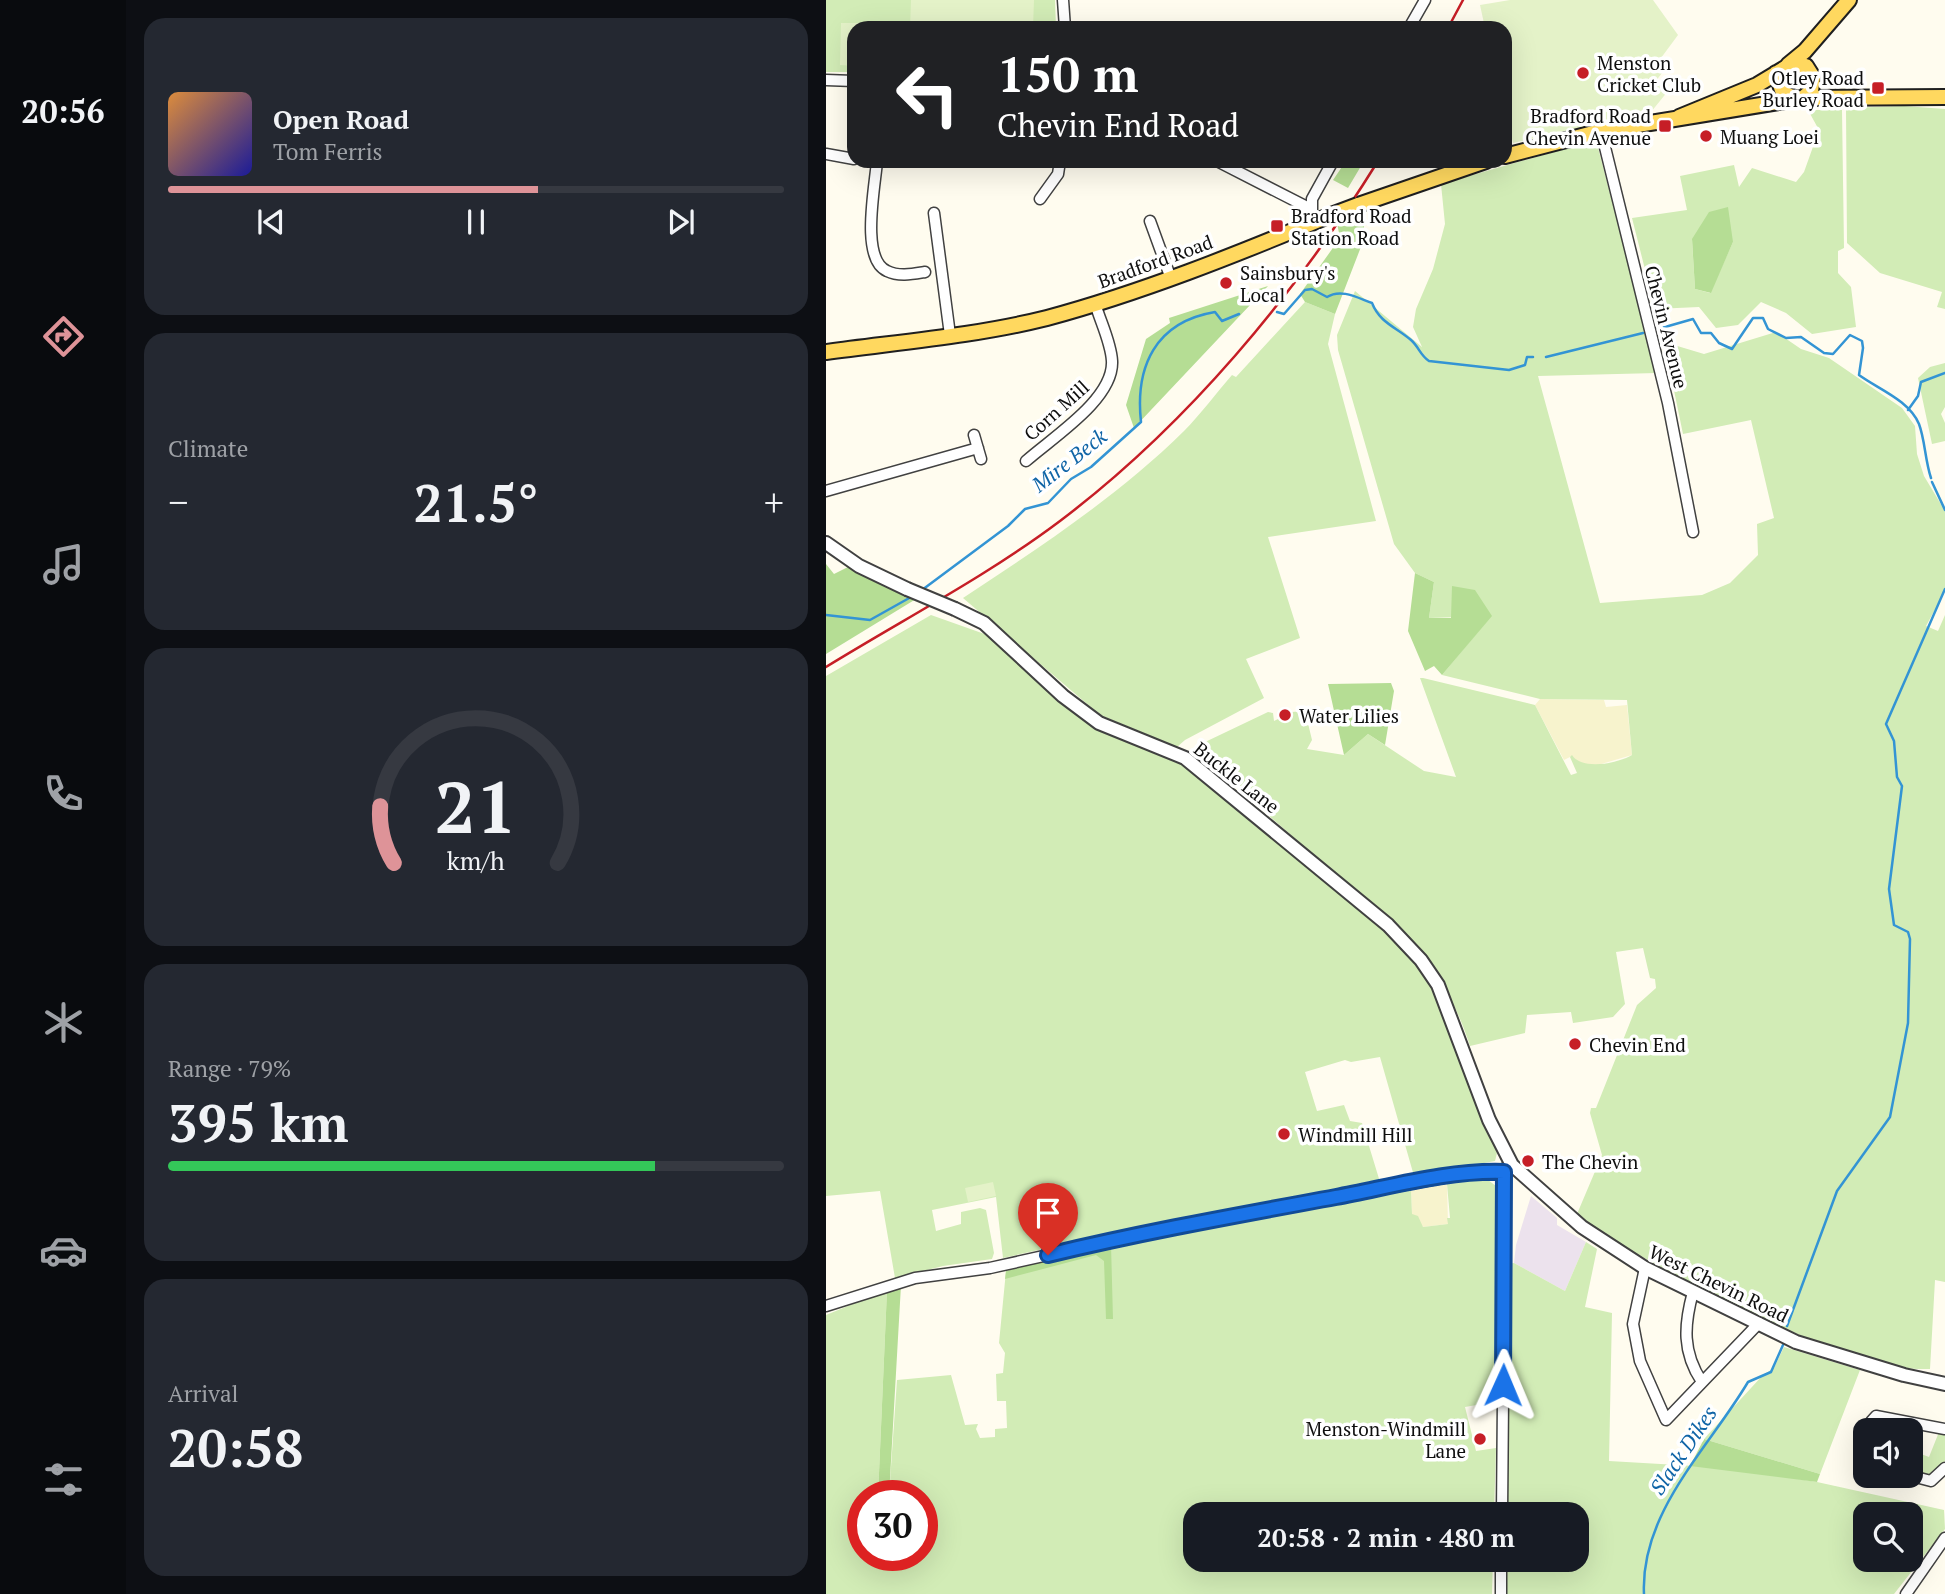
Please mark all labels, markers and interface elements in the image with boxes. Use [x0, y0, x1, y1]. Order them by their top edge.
text: 150 m [997, 41, 1139, 106]
icon: left [882, 49, 973, 140]
place label: Menston Cricket Club [1597, 50, 1701, 97]
marker: Menston Cricket Club [1575, 65, 1591, 81]
place label: Otley Road Burley Road [1763, 65, 1864, 112]
marker: Otley Road Burley Road [1870, 80, 1886, 96]
text: 20:56 [21, 90, 105, 132]
text: Open Road [273, 102, 409, 136]
place label: Bradford Road Chevin Avenue [1525, 103, 1651, 150]
text: Chevin End Road [997, 104, 1239, 146]
marker: Bradford Road Chevin Avenue [1657, 118, 1673, 134]
place label: Muang Loei [1720, 124, 1819, 149]
marker: Muang Loei [1698, 128, 1714, 144]
text: Tom Ferris [273, 136, 383, 167]
icon: previous [252, 203, 290, 241]
icon: pause [457, 203, 495, 241]
icon: next [662, 203, 700, 241]
place label: Bradford Road Station Road [1291, 203, 1412, 250]
marker: Bradford Road Station Road [1269, 218, 1285, 234]
street label: Bradford Road [1094, 228, 1216, 293]
place label: Sainsbury's Local [1240, 260, 1335, 307]
street label: Chevin Avenue [1640, 263, 1694, 391]
marker: Sainsbury's Local [1218, 275, 1234, 291]
icon: directions [39, 312, 88, 361]
street label: Corn Mill [1018, 374, 1094, 446]
water label: Mire Beck [1025, 421, 1113, 499]
text: Climate [168, 433, 248, 464]
text: 21.5° [413, 468, 539, 537]
text: − [168, 477, 188, 527]
text: + [764, 477, 784, 527]
icon: music [39, 540, 88, 589]
place label: Water Lilies [1299, 703, 1399, 728]
marker: Water Lilies [1277, 707, 1293, 723]
street label: Buckle Lane [1189, 736, 1285, 818]
text: 21 [435, 757, 517, 854]
icon: phone [39, 769, 88, 818]
text: km/h [447, 844, 505, 877]
icon: climate [39, 998, 88, 1047]
place label: Chevin End [1589, 1032, 1686, 1057]
marker: Chevin End [1567, 1036, 1583, 1052]
text: Range · 79% [168, 1053, 291, 1084]
text: 395 km [168, 1088, 349, 1157]
place label: Windmill Hill [1298, 1122, 1412, 1147]
marker: Windmill Hill [1276, 1126, 1292, 1142]
place label: The Chevin [1542, 1149, 1638, 1174]
marker: The Chevin [1520, 1153, 1536, 1169]
pin [1018, 1183, 1078, 1255]
icon: arrive [1029, 1194, 1067, 1232]
icon: car [39, 1226, 88, 1275]
street label: West Chevin Road [1645, 1238, 1793, 1328]
position arrow [1466, 1348, 1540, 1422]
text: Arrival [168, 1378, 239, 1409]
water label: Slack Dikes [1643, 1400, 1723, 1500]
text: 20:58 [168, 1413, 303, 1482]
place label: Menston-Windmill Lane [1306, 1416, 1466, 1463]
map controls [1853, 1418, 1923, 1572]
button: sound [1853, 1418, 1923, 1488]
marker: Menston-Windmill Lane [1472, 1431, 1488, 1447]
icon: filters [39, 1455, 88, 1504]
speed limit sign: 30 [847, 1480, 938, 1571]
button: search [1853, 1502, 1923, 1572]
text: 20:58 · 2 min · 480 m [1257, 1520, 1515, 1554]

